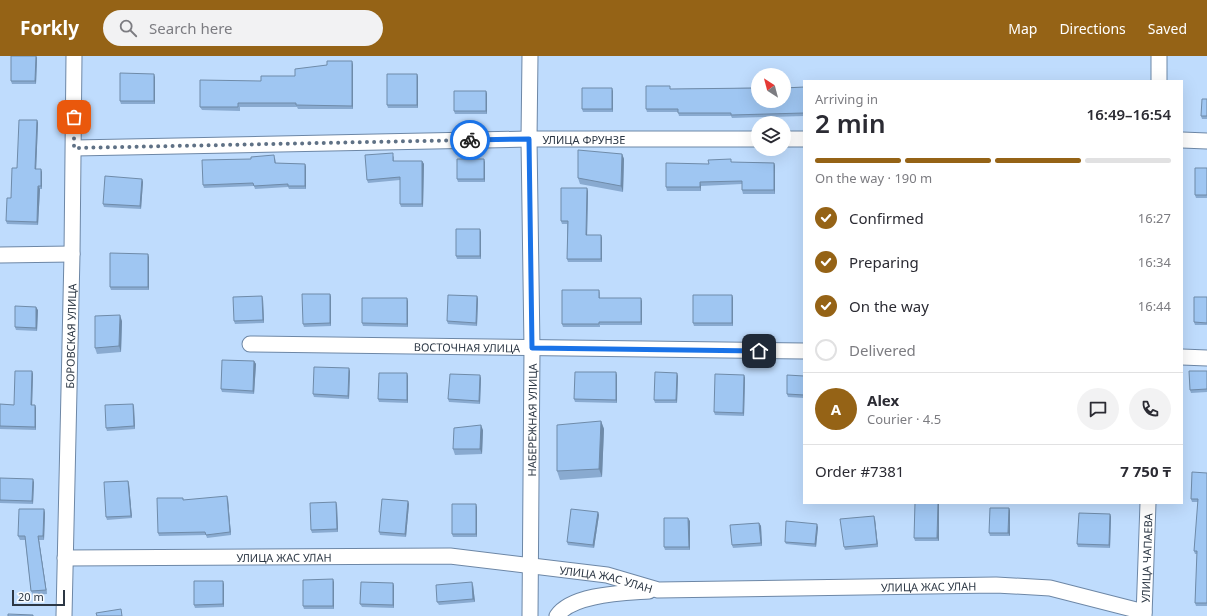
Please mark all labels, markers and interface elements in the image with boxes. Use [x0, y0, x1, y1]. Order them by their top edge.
search box [103, 10, 383, 46]
text: Forkly [20, 15, 79, 41]
icon: search [117, 17, 139, 39]
text: Search here [149, 18, 233, 38]
text: Map [1008, 19, 1037, 38]
text: Directions [1059, 19, 1126, 38]
text: Saved [1148, 19, 1187, 38]
north arrow [751, 68, 791, 108]
map controls [751, 68, 791, 156]
text: Arriving in [815, 90, 878, 108]
pin [57, 100, 91, 134]
text: 16:49–16:54 [1087, 104, 1171, 124]
text: 2 min [815, 105, 886, 141]
icon: bag [63, 106, 85, 128]
button: layers [751, 116, 791, 156]
courier [450, 120, 490, 160]
icon: bike [459, 129, 481, 151]
street label: УЛИЦА ФРУНЗЕ [543, 132, 625, 147]
text: On the way · 190 m [815, 169, 932, 187]
icon: check [815, 207, 837, 229]
text: Confirmed [849, 208, 924, 228]
text: 16:27 [1138, 209, 1171, 227]
icon: check [815, 251, 837, 273]
text: Preparing [849, 252, 919, 272]
text: 16:34 [1138, 253, 1171, 271]
street label: БОРОВСКАЯ УЛИЦА [62, 282, 79, 389]
icon: check [815, 295, 837, 317]
text: On the way [849, 296, 929, 316]
text: 16:44 [1138, 297, 1171, 315]
pin [742, 334, 776, 368]
street label: ВОСТОЧНАЯ УЛИЦА [414, 339, 521, 355]
icon: home [748, 340, 770, 362]
text: Delivered [849, 340, 916, 360]
street label: НАБЕРЕЖНАЯ УЛИЦА [524, 362, 539, 477]
button: chat [1077, 388, 1119, 430]
button: phone [1129, 388, 1171, 430]
text: Alex [867, 390, 899, 410]
text: A [831, 399, 841, 419]
text: Courier · 4.5 [867, 410, 941, 428]
text: Order #7381 [815, 461, 904, 481]
text: 7 750 ₸ [1120, 461, 1171, 481]
street label: УЛИЦА ЧАПАЕВА [1137, 512, 1155, 603]
street label: УЛИЦА ЖАС УЛАН [236, 549, 332, 565]
street label: УЛИЦА ЖАС УЛАН [559, 562, 655, 596]
street label: УЛИЦА ЖАС УЛАН [881, 578, 976, 594]
scale bar [12, 588, 65, 607]
text: 20 m [18, 589, 44, 604]

